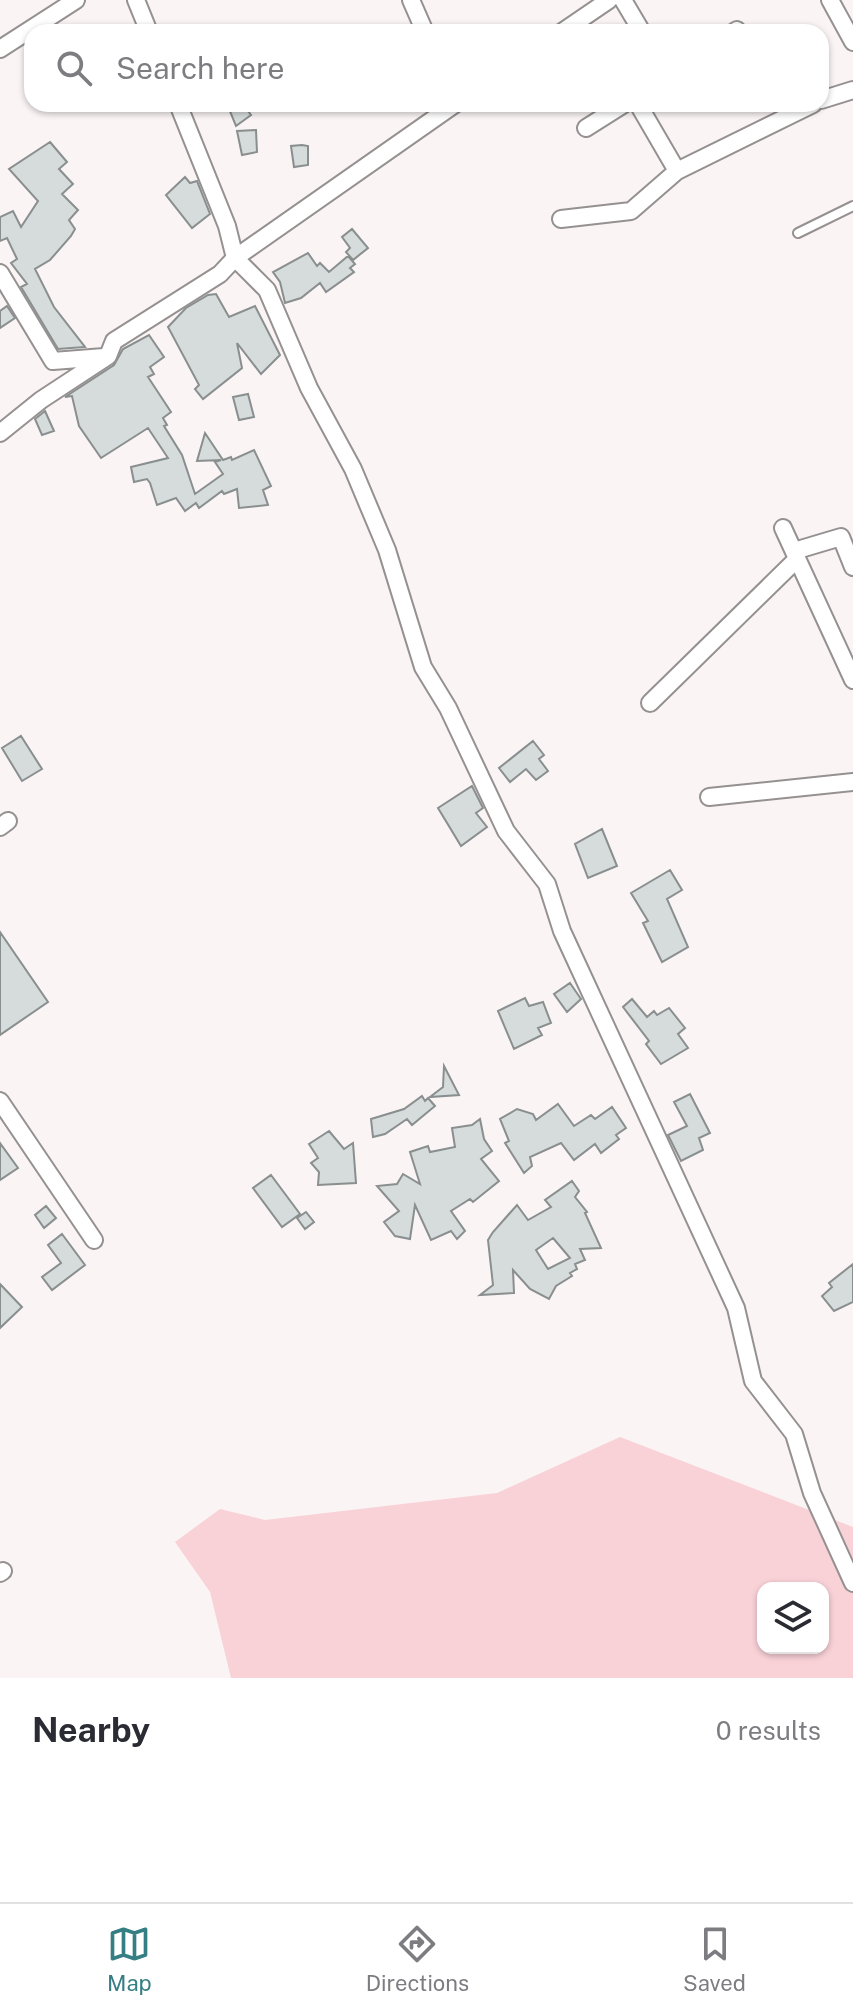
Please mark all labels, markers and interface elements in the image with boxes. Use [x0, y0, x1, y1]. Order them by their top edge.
search box [24, 24, 829, 112]
icon: search [52, 46, 96, 90]
text: Search here [116, 50, 284, 86]
map controls [757, 1582, 829, 1654]
button: layers [757, 1582, 829, 1654]
text: Nearby [32, 1710, 150, 1750]
text: 0 results [716, 1715, 821, 1746]
tab: Map [107, 1922, 152, 1996]
tab: Directions [366, 1922, 469, 1996]
tab: Saved [683, 1922, 746, 1996]

